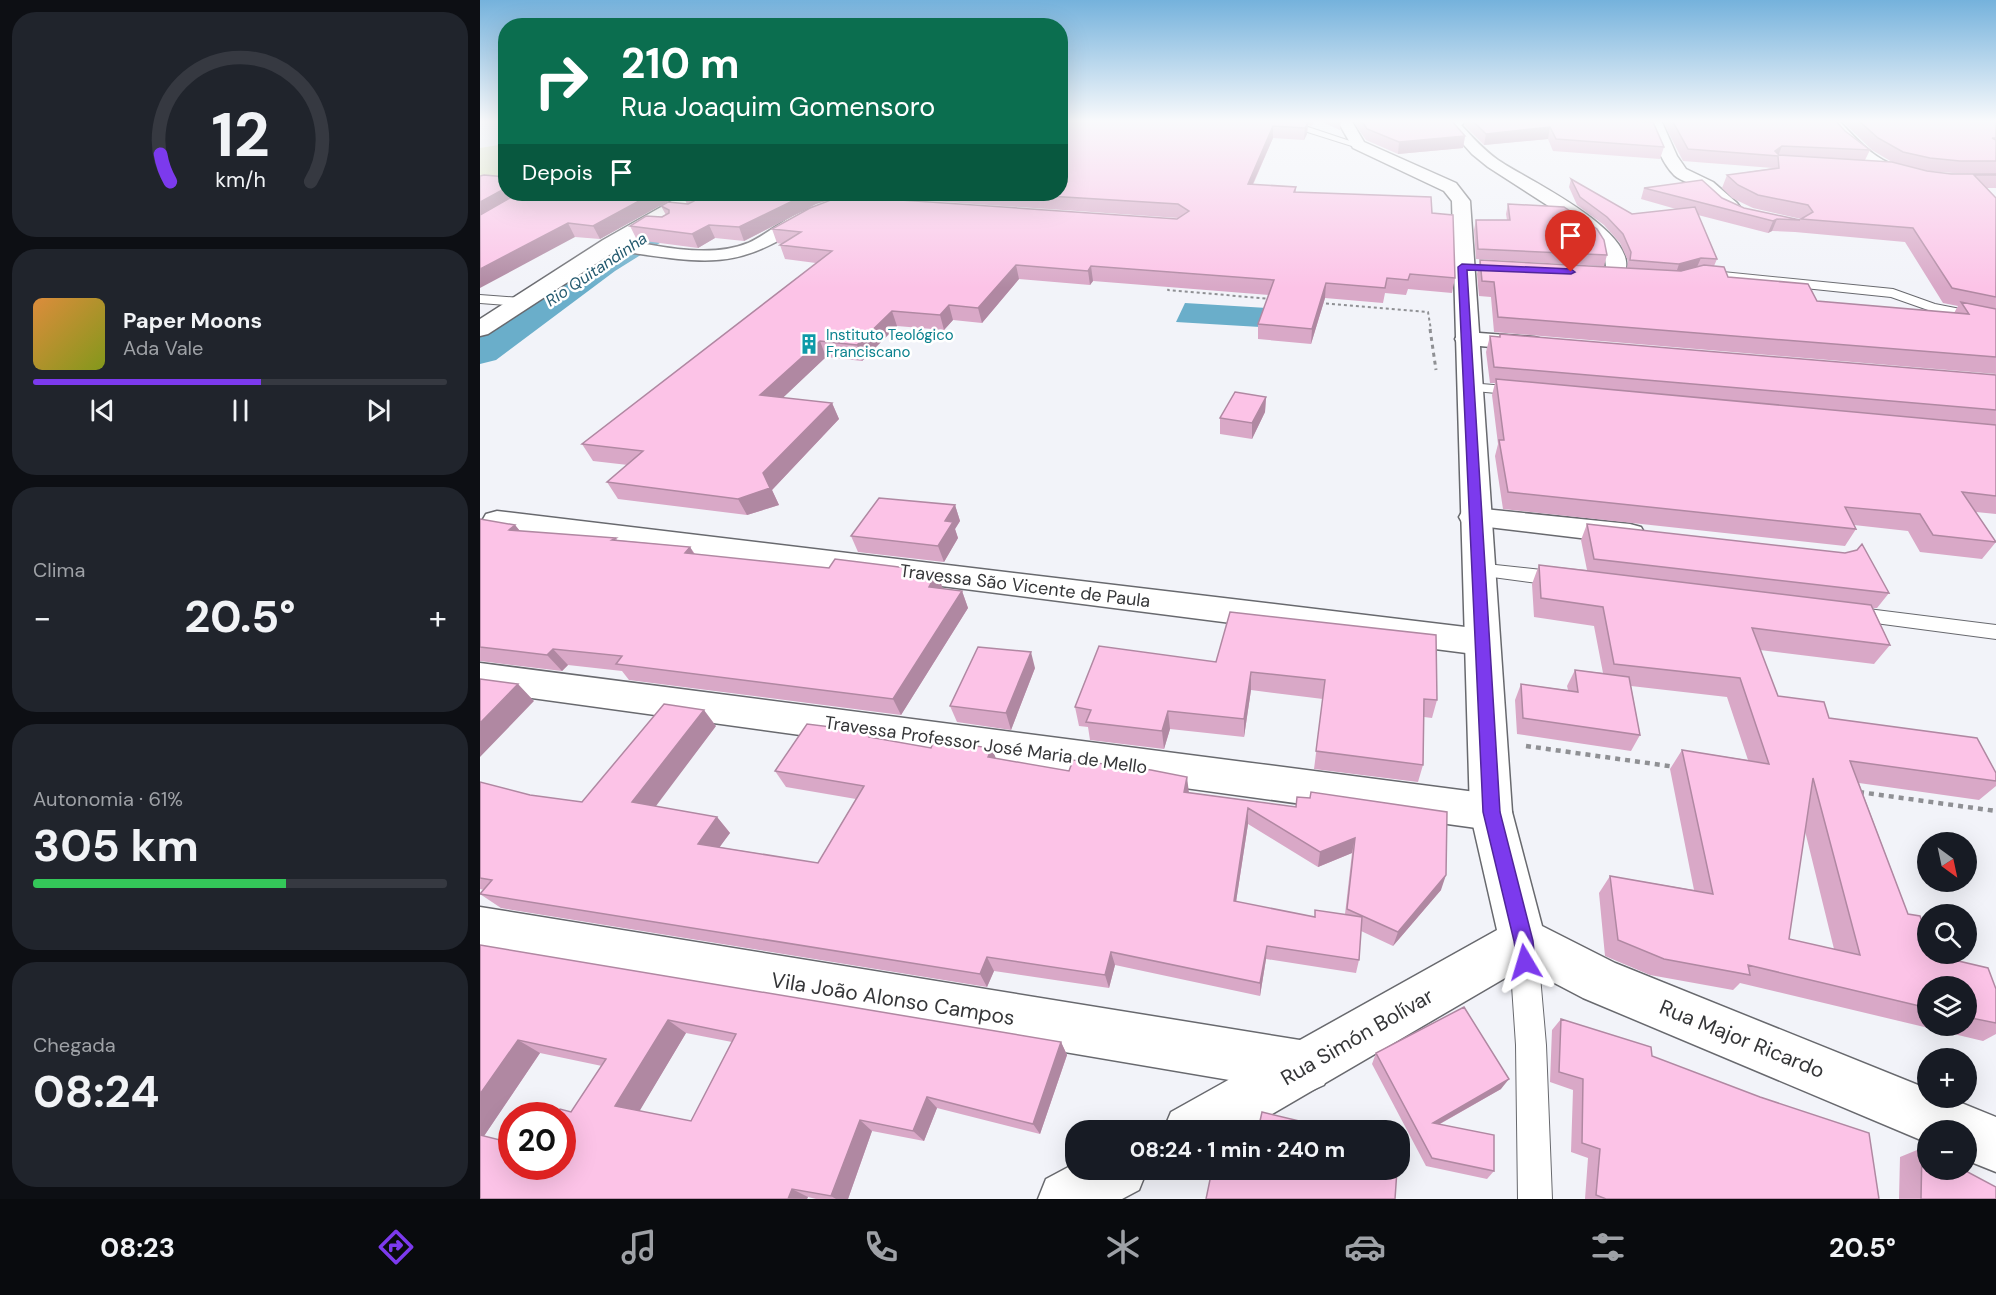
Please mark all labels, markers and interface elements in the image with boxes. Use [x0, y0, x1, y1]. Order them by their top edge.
text: 210 m [621, 36, 739, 91]
icon: right [522, 42, 600, 120]
text: Rua Joaquim Gomensoro [621, 89, 935, 124]
text: 12 [211, 94, 269, 175]
icon: arrive [605, 156, 638, 189]
text: Depois [522, 158, 593, 187]
text: km/h [215, 166, 265, 194]
pin [1545, 210, 1596, 272]
icon: arrive [1554, 219, 1587, 252]
water label: Rio Quitandinha [541, 228, 651, 311]
text: Paper Moons [123, 306, 262, 335]
place label: Instituto Teológico Franciscano [826, 325, 954, 362]
building icon: Instituto Teológico Franciscano [797, 332, 821, 356]
text: Ada Vale [123, 335, 203, 361]
icon: previous [86, 394, 119, 427]
icon: pause [224, 394, 257, 427]
icon: next [362, 394, 395, 427]
text: Clima [33, 557, 85, 583]
street label: Travessa São Vicente de Paula [898, 559, 1152, 613]
text: 20.5° [184, 587, 296, 646]
text: − [33, 596, 51, 639]
text: + [429, 596, 447, 639]
street label: Travessa Professor José Maria de Mello [823, 710, 1149, 780]
text: Autonomia · 61% [33, 786, 183, 812]
text: 305 km [33, 816, 199, 875]
north arrow [1917, 832, 1977, 892]
map controls [1917, 832, 1977, 1180]
button: search [1917, 904, 1977, 964]
position arrow [1493, 930, 1557, 994]
street label: Vila João Alonso Campos [769, 966, 1017, 1032]
button: layers [1917, 976, 1977, 1036]
street label: Rua Simón Bolívar [1276, 982, 1439, 1092]
street label: Rua Major Ricardo [1655, 993, 1829, 1085]
text: Chegada [33, 1032, 116, 1058]
button: + [1917, 1048, 1977, 1108]
text: 08:24 [33, 1062, 160, 1121]
speed limit sign: 20 [498, 1102, 576, 1180]
button: − [1917, 1120, 1977, 1180]
text: 08:24 · 1 min · 240 m [1130, 1135, 1345, 1164]
icon: directions [375, 1226, 417, 1268]
icon: music [618, 1226, 660, 1268]
icon: phone [860, 1226, 902, 1268]
icon: climate [1102, 1226, 1144, 1268]
icon: car [1344, 1226, 1386, 1268]
icon: filters [1587, 1226, 1629, 1268]
text: 08:23 [100, 1230, 175, 1265]
text: 20.5° [1829, 1230, 1896, 1265]

